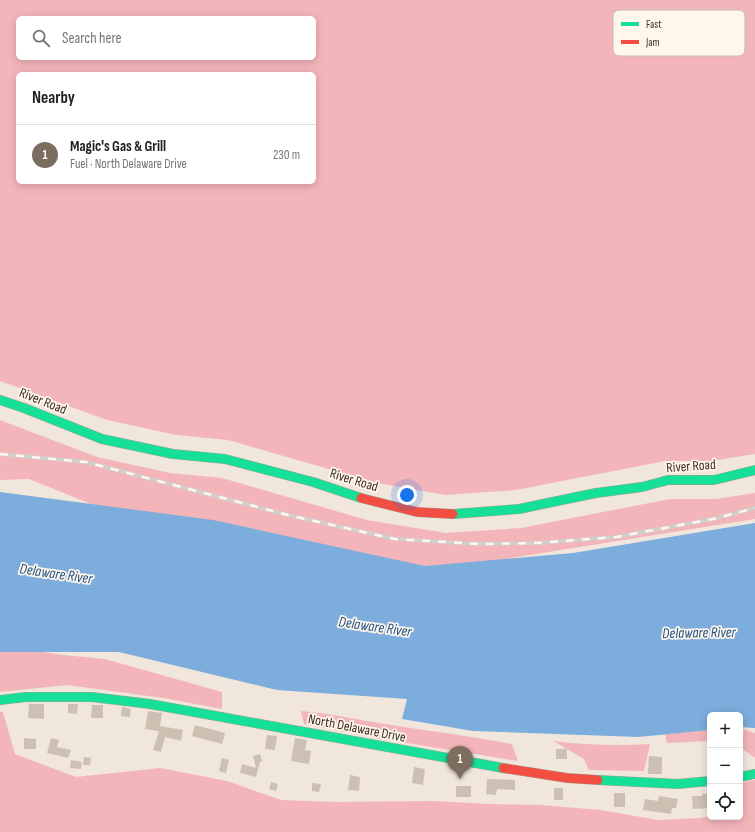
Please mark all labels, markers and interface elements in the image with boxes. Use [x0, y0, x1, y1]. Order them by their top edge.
legend [613, 10, 745, 56]
search box [16, 16, 316, 60]
text: Fast [646, 18, 662, 31]
icon: search [30, 27, 52, 49]
text: Search here [62, 29, 122, 48]
text: Jam [645, 36, 660, 49]
text: Nearby [32, 88, 75, 108]
text: Magic's Gas & Grill [70, 137, 166, 156]
text: 1 [42, 147, 48, 163]
text: 230 m [273, 147, 300, 163]
text: Fuel · North Delaware Drive [70, 156, 187, 172]
street label: River Road [17, 384, 69, 418]
street label: River Road [666, 456, 716, 476]
street label: River Road [328, 465, 380, 495]
your location [397, 485, 417, 505]
water label: Delaware River [18, 559, 95, 589]
water label: Delaware River [337, 612, 414, 642]
water label: Delaware River [662, 623, 737, 643]
street label: North Delaware Drive [307, 710, 407, 746]
map controls [707, 712, 743, 820]
button: + [707, 712, 743, 748]
pin: 1 [447, 746, 473, 779]
button: − [707, 748, 743, 784]
button: locate [707, 784, 743, 820]

